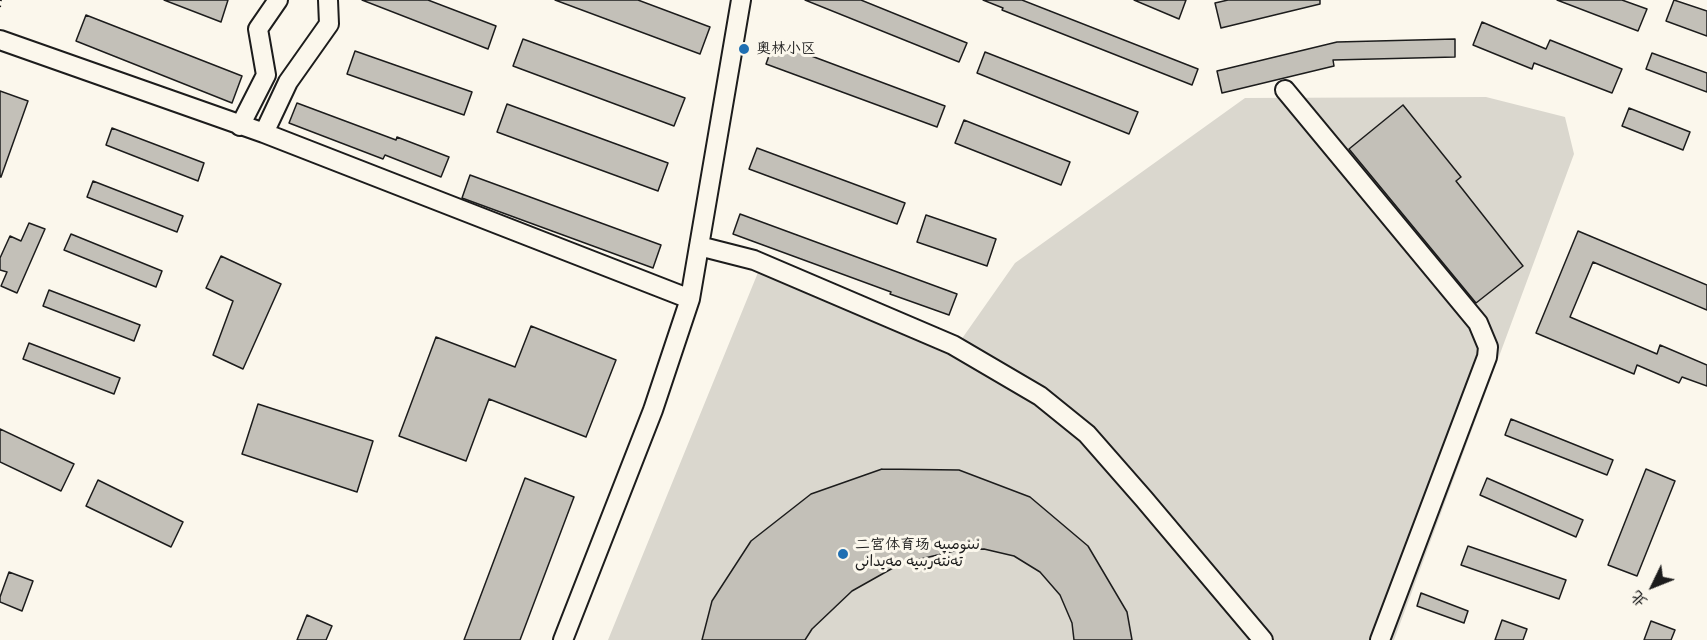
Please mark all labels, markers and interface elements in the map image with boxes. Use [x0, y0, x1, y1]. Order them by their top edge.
place label: 奥林小区 [756, 40, 816, 58]
marker: 奥林小区 [737, 42, 751, 56]
place label: 二宫体育场 نىنومىيە تەنتەربىيە مەيدانى [855, 536, 980, 571]
marker: 二宫体育场 نىنومىيە تەنتەربىيە مەيدانى [836, 547, 850, 561]
north arrow [1623, 556, 1683, 616]
text: 北 [1627, 586, 1652, 611]

